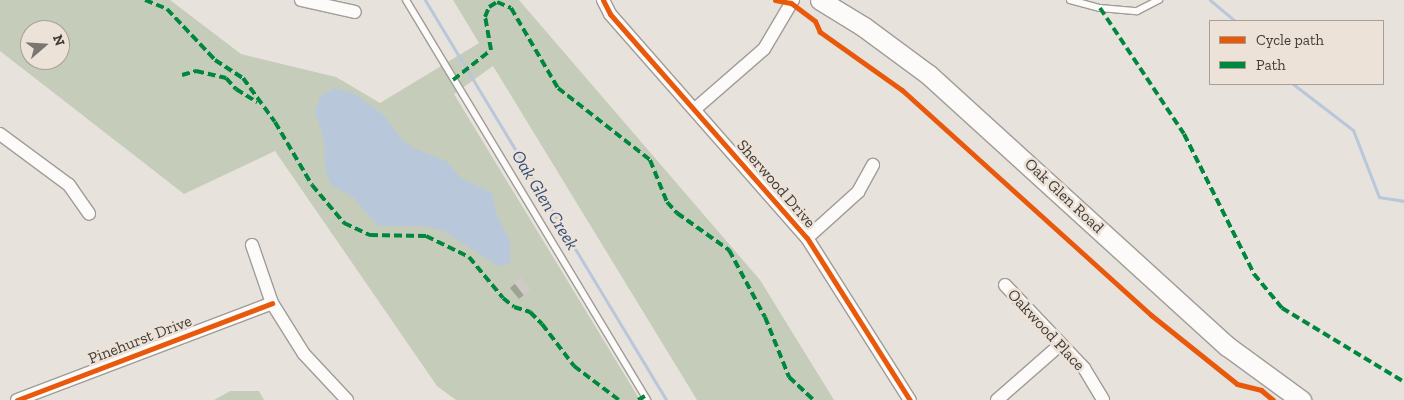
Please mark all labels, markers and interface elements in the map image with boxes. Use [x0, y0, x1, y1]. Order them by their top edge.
north arrow [20, 20, 70, 70]
legend [1209, 20, 1384, 85]
text: Cycle path [1256, 31, 1324, 49]
text: N [49, 32, 68, 48]
text: Path [1256, 56, 1286, 74]
street label: Sherwood Drive [733, 136, 819, 232]
water label: Oak Glen Creek [507, 146, 583, 254]
street label: Oak Glen Road [1020, 154, 1108, 238]
street label: Oakwood Place [1003, 285, 1089, 375]
street label: Pinehurst Drive [86, 311, 194, 369]

